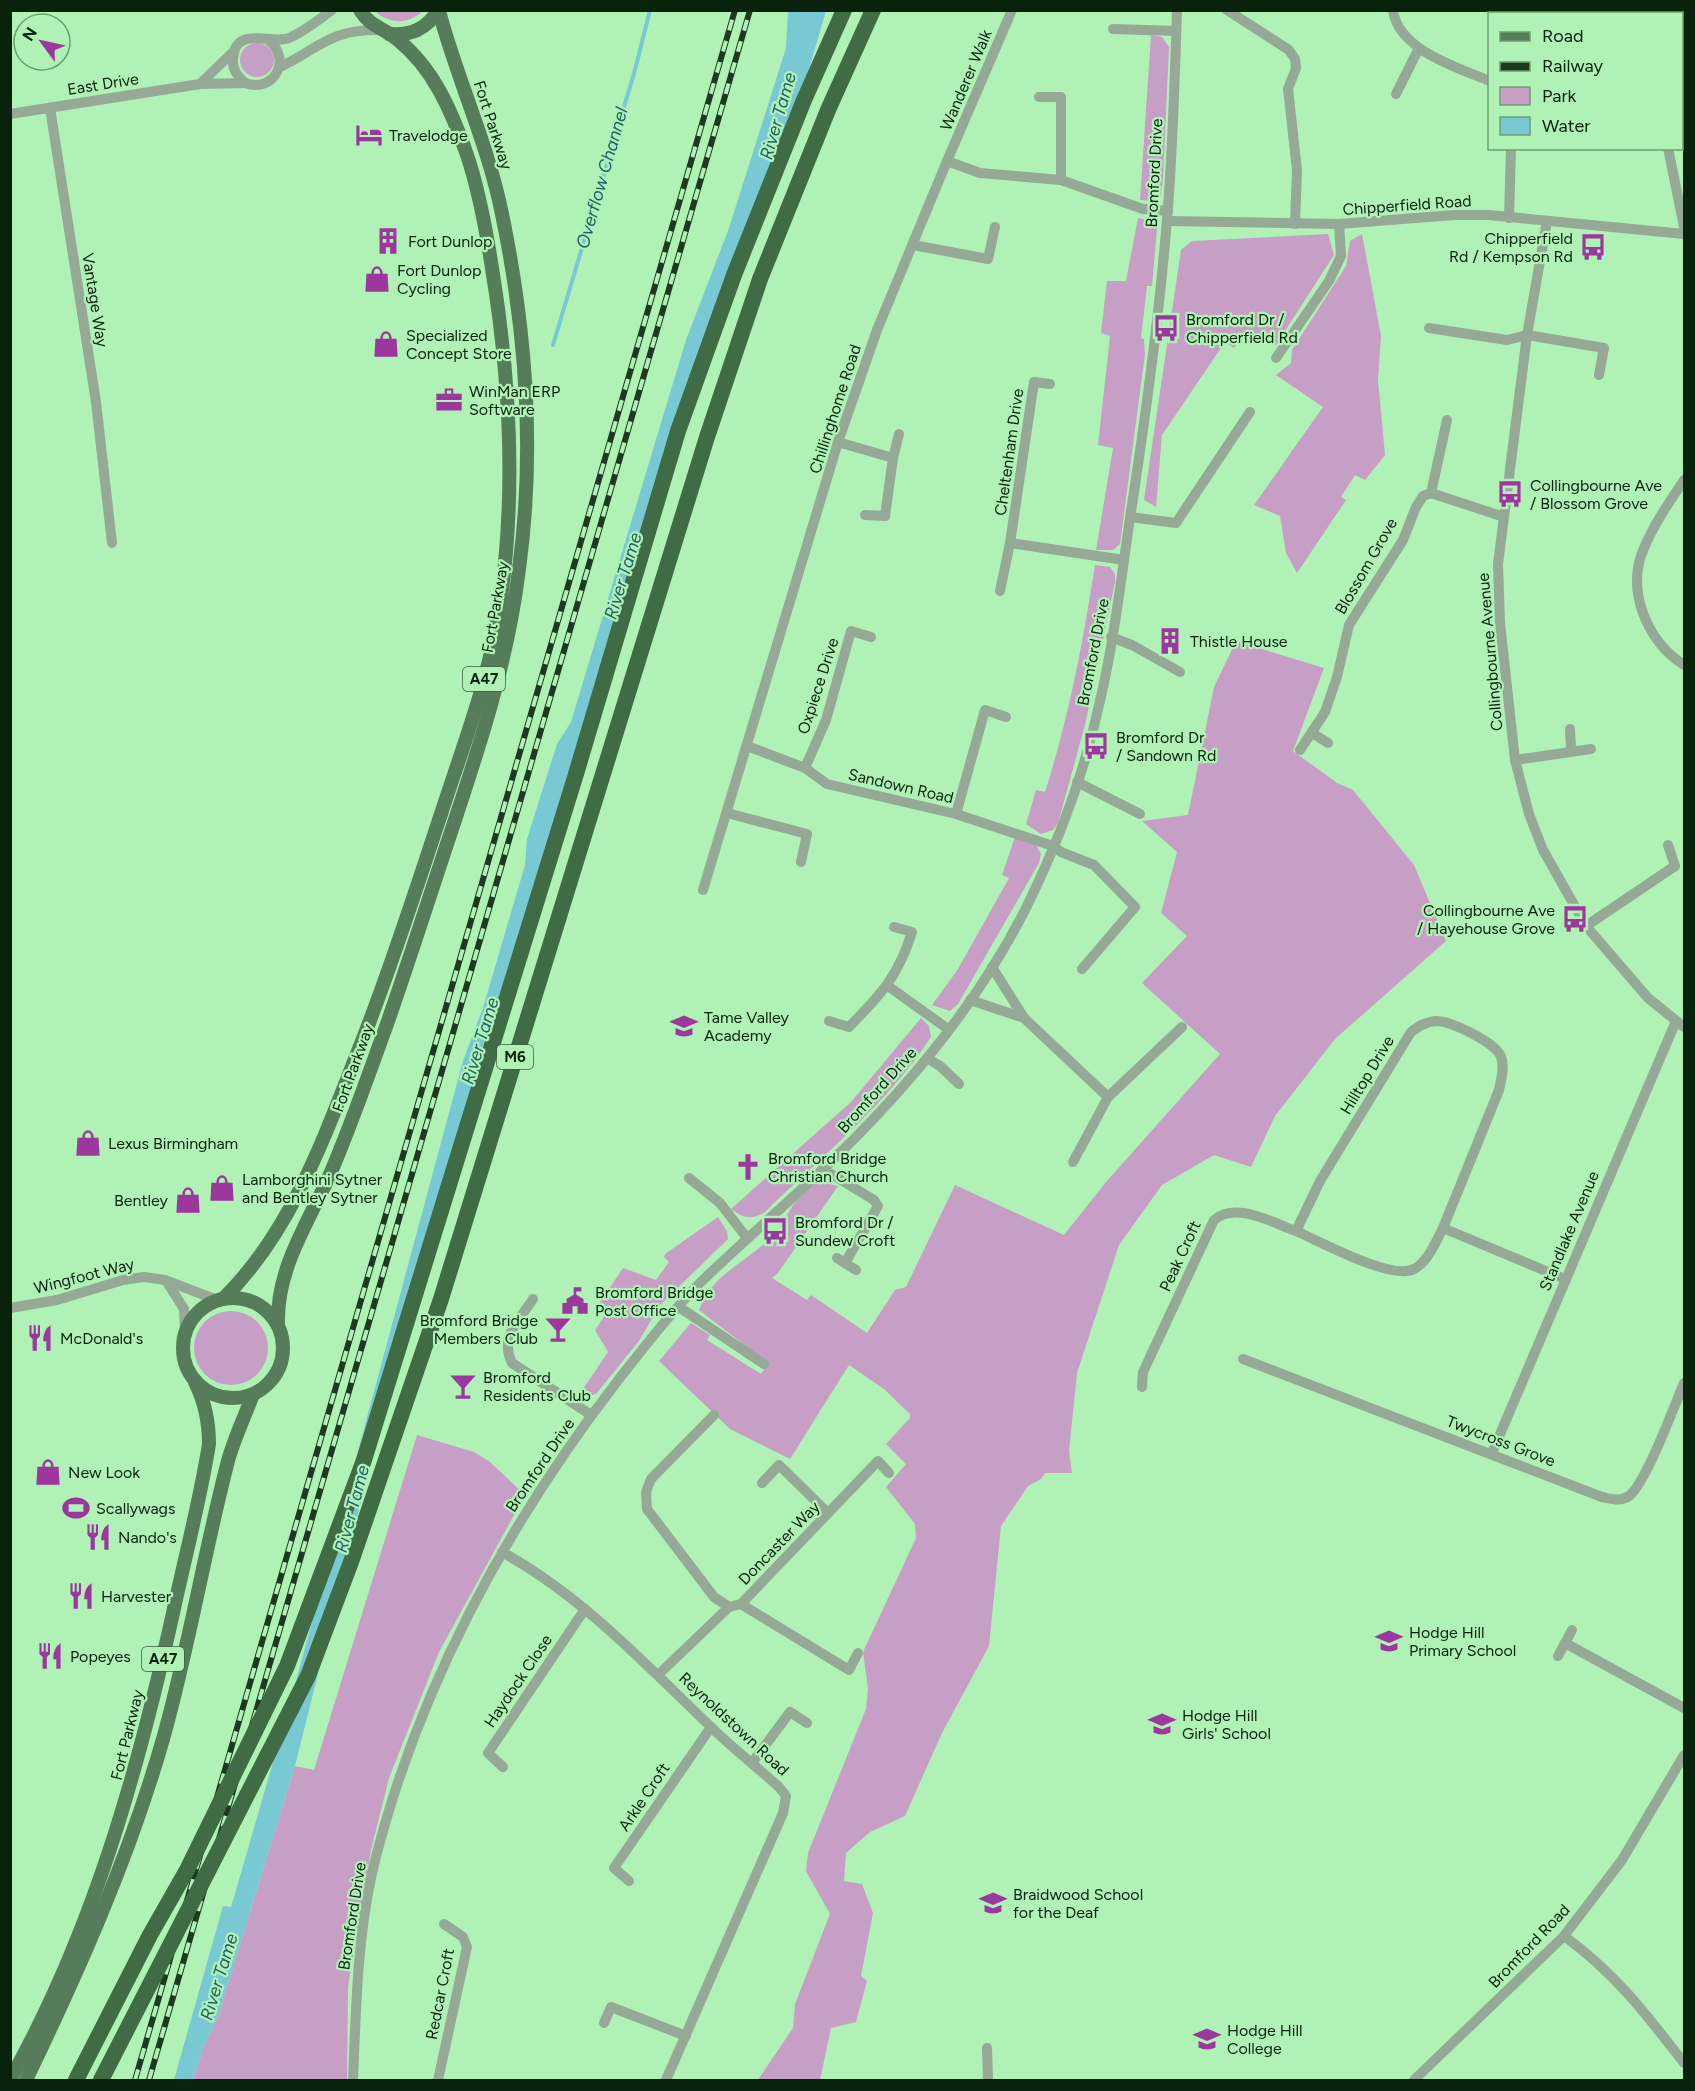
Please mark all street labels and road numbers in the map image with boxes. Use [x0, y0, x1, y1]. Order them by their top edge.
street label: Wanderer Walk [936, 27, 996, 133]
street label: East Drive [66, 69, 140, 99]
street label: Fort Parkway [470, 78, 517, 172]
street label: Bromford Drive [1142, 118, 1166, 228]
street label: Chipperfield Road [1342, 191, 1472, 219]
street label: Vantage Way [78, 252, 112, 349]
street label: Chillinghome Road [805, 342, 865, 476]
street label: Cheltenham Drive [991, 387, 1027, 517]
street label: Blossom Grove [1331, 514, 1401, 617]
street label: Fort Parkway [478, 559, 512, 654]
street label: Collingbourne Avenue [1474, 572, 1506, 732]
street label: Bromford Drive [1073, 596, 1113, 707]
street label: Oxpiece Drive [793, 635, 843, 737]
road number: A47 [463, 667, 505, 691]
street label: Sandown Road [846, 765, 956, 807]
street label: Fort Parkway [328, 1021, 378, 1115]
street label: Hilltop Drive [1336, 1032, 1398, 1118]
street label: Bromford Drive [833, 1043, 921, 1137]
road number: M6 [497, 1045, 533, 1069]
street label: Standlake Avenue [1535, 1168, 1603, 1294]
street label: Peak Croft [1155, 1218, 1205, 1294]
street label: Wingfoot Way [32, 1254, 137, 1298]
street label: Twycross Grove [1444, 1411, 1558, 1471]
street label: Bromford Drive [502, 1414, 578, 1515]
street label: Doncaster Way [734, 1497, 824, 1589]
street label: Haydock Close [480, 1631, 556, 1731]
road number: A47 [142, 1647, 184, 1671]
street label: Reynoldstown Road [675, 1668, 793, 1780]
street label: Fort Parkway [107, 1687, 148, 1782]
street label: Arkle Croft [614, 1759, 674, 1835]
street label: Bromford Drive [334, 1860, 370, 1971]
street label: Bromford Road [1484, 1900, 1574, 1992]
street label: Redcar Croft [422, 1947, 458, 2041]

